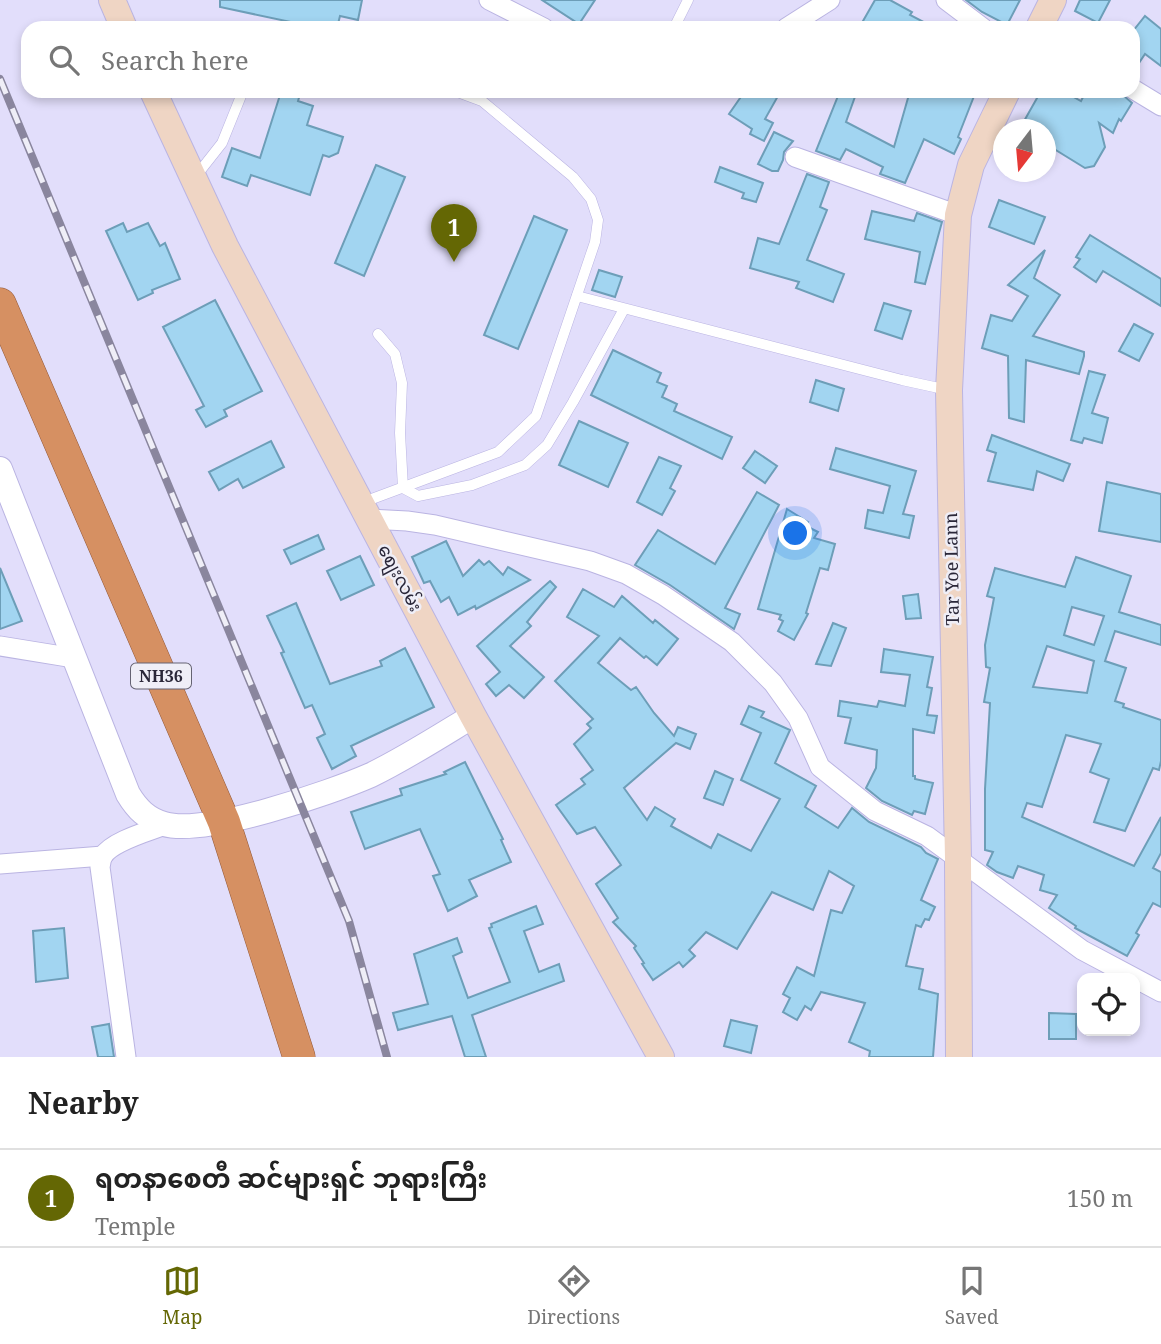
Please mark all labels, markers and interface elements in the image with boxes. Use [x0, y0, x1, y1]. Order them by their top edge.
search box [21, 21, 1140, 98]
icon: search [45, 41, 83, 79]
text: Search here [101, 42, 249, 78]
north arrow [993, 119, 1056, 182]
pin: 1 [431, 204, 477, 262]
street label: Tar Yoe Lann [938, 512, 964, 626]
your location [778, 516, 812, 550]
street label: စျေးလမ်း [370, 540, 429, 617]
road number: NH36 [131, 664, 191, 688]
map controls [1077, 973, 1140, 1036]
button: locate [1077, 973, 1140, 1036]
text: Nearby [28, 1082, 139, 1123]
text: ရတနာစေတီ ဆင်များရှင် ဘုရားကြီး [95, 1160, 487, 1196]
text: 1 [45, 1182, 58, 1214]
text: 150 m [1067, 1182, 1133, 1214]
text: Temple [95, 1210, 176, 1242]
tab: Map [162, 1262, 203, 1330]
tab: Directions [527, 1262, 620, 1330]
tab: Saved [945, 1262, 999, 1330]

